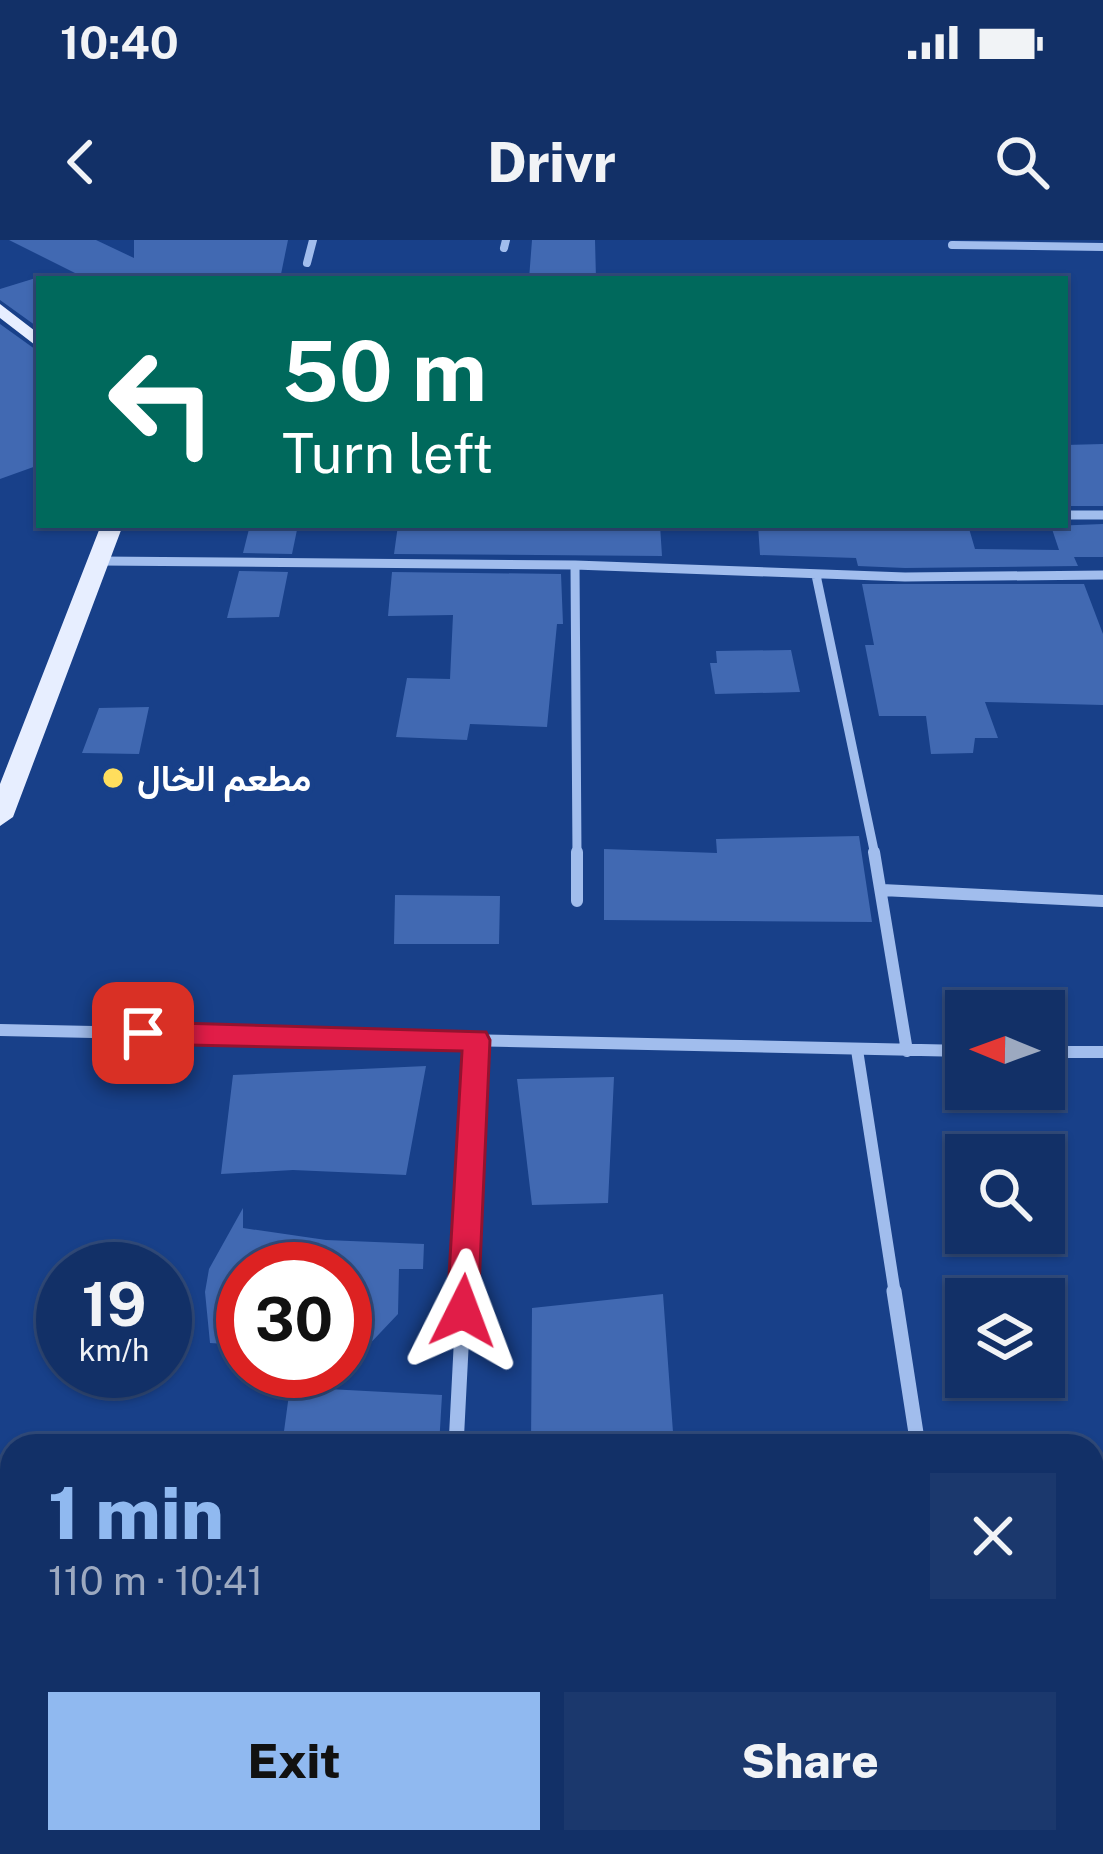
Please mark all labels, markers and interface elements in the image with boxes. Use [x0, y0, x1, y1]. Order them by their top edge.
text: 10:40 [60, 16, 179, 69]
icon: back [48, 129, 114, 195]
icon: search [989, 129, 1055, 195]
text: Drivr [487, 131, 616, 194]
text: 50 m [282, 321, 487, 420]
icon: left [84, 324, 240, 480]
text: Turn left [282, 422, 493, 485]
place label: مطعم الخال [137, 757, 311, 802]
marker: مطعم الخال [100, 765, 126, 791]
pin [92, 982, 194, 1084]
north arrow [945, 990, 1065, 1110]
map controls [945, 990, 1065, 1398]
icon: arrive [110, 1000, 176, 1066]
button: search [945, 1134, 1065, 1254]
speed limit sign: 30 [216, 1242, 372, 1398]
position arrow [400, 1248, 526, 1374]
text: 19 [81, 1269, 147, 1340]
button: layers [945, 1278, 1065, 1398]
text: km/h [79, 1332, 149, 1368]
text: 1 min [48, 1471, 224, 1555]
button: close [930, 1473, 1056, 1599]
text: 110 m · 10:41 [48, 1558, 263, 1604]
button: Exit [48, 1692, 540, 1830]
button: Share [564, 1692, 1056, 1830]

